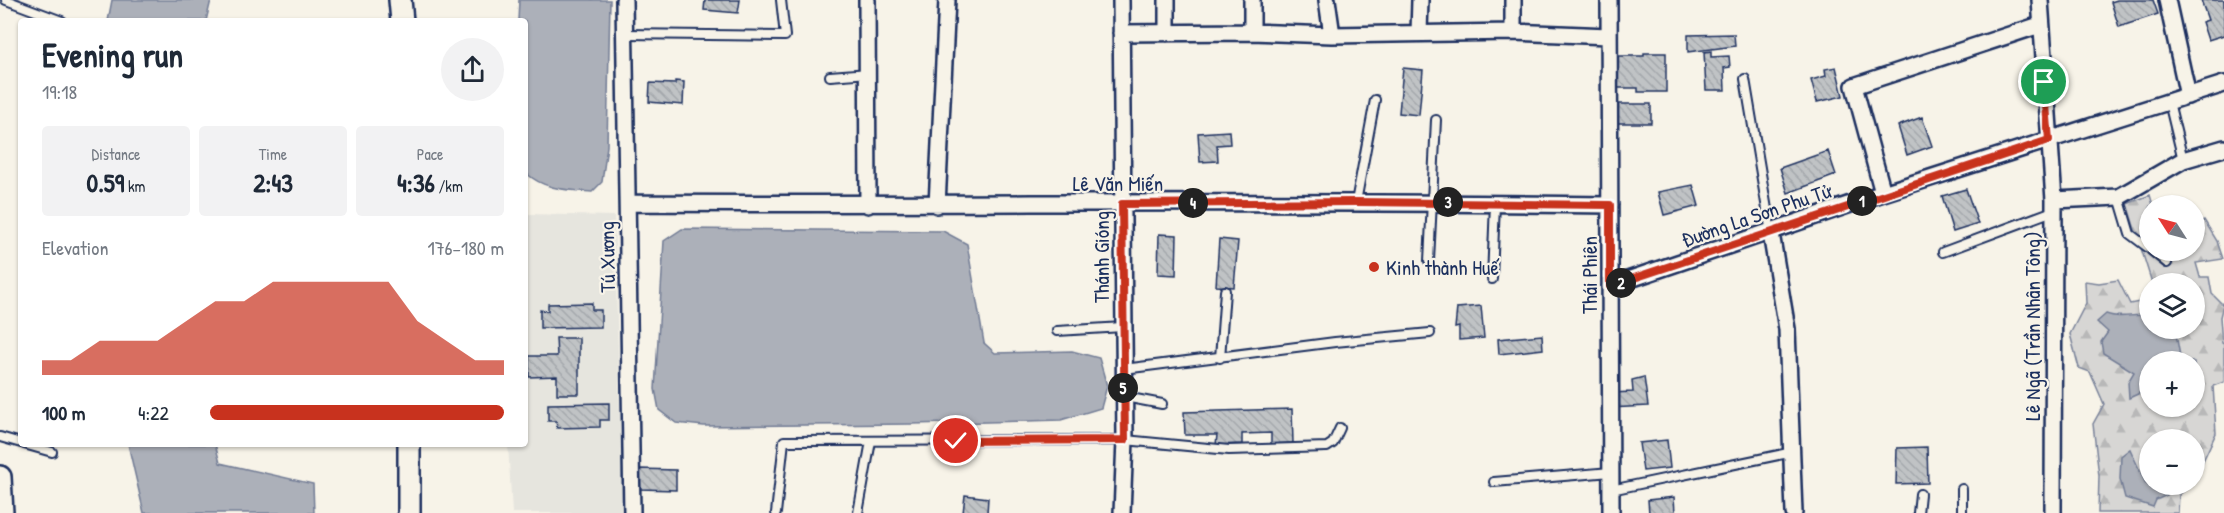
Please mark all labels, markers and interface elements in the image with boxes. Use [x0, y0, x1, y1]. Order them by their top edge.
text: Evening run [42, 33, 183, 77]
button: share [441, 38, 504, 101]
pin [2018, 56, 2069, 107]
icon: arrive [2027, 65, 2060, 98]
text: 19:18 [42, 78, 77, 105]
text: Distance [92, 143, 140, 165]
text: Time [259, 143, 287, 165]
text: Pace [417, 143, 443, 165]
text: 0.59 [87, 165, 124, 200]
text: 2:43 [253, 165, 293, 200]
text: 4:36 [397, 165, 435, 200]
street label: Lê Văn Miến [1073, 169, 1163, 198]
text: km [124, 175, 145, 197]
text: /km [435, 175, 463, 197]
street label: Đường La Sơn Phu Tử [1678, 175, 1836, 254]
pin: 1 [1847, 186, 1877, 216]
pin: 3 [1433, 187, 1463, 217]
pin: 4 [1178, 188, 1208, 218]
text: 1 [1859, 190, 1865, 212]
text: 3 [1444, 191, 1452, 213]
text: 4 [1190, 192, 1196, 214]
north arrow [2139, 195, 2205, 261]
map controls [2139, 195, 2205, 495]
street label: Thánh Gióng [1087, 211, 1116, 303]
street label: Tú Xương [592, 221, 622, 293]
street label: Lê Ngã (Trần Nhân Tông) [2018, 231, 2047, 421]
text: Elevation [42, 234, 108, 261]
text: 176–180 m [427, 234, 504, 261]
street label: Thái Phiên [1575, 236, 1604, 314]
place label: Kinh thành Huế [1386, 253, 1499, 282]
marker: Kinh thành Huế [1367, 260, 1381, 274]
pin: 2 [1606, 268, 1636, 298]
text: 2 [1617, 272, 1625, 294]
button: layers [2139, 273, 2205, 339]
button: + [2139, 351, 2205, 417]
pin: 5 [1108, 373, 1138, 403]
text: 5 [1120, 377, 1126, 399]
text: 100 m [42, 399, 85, 426]
text: 4:22 [138, 399, 169, 426]
pin [930, 415, 981, 466]
icon: check [939, 424, 972, 457]
button: − [2139, 429, 2205, 495]

